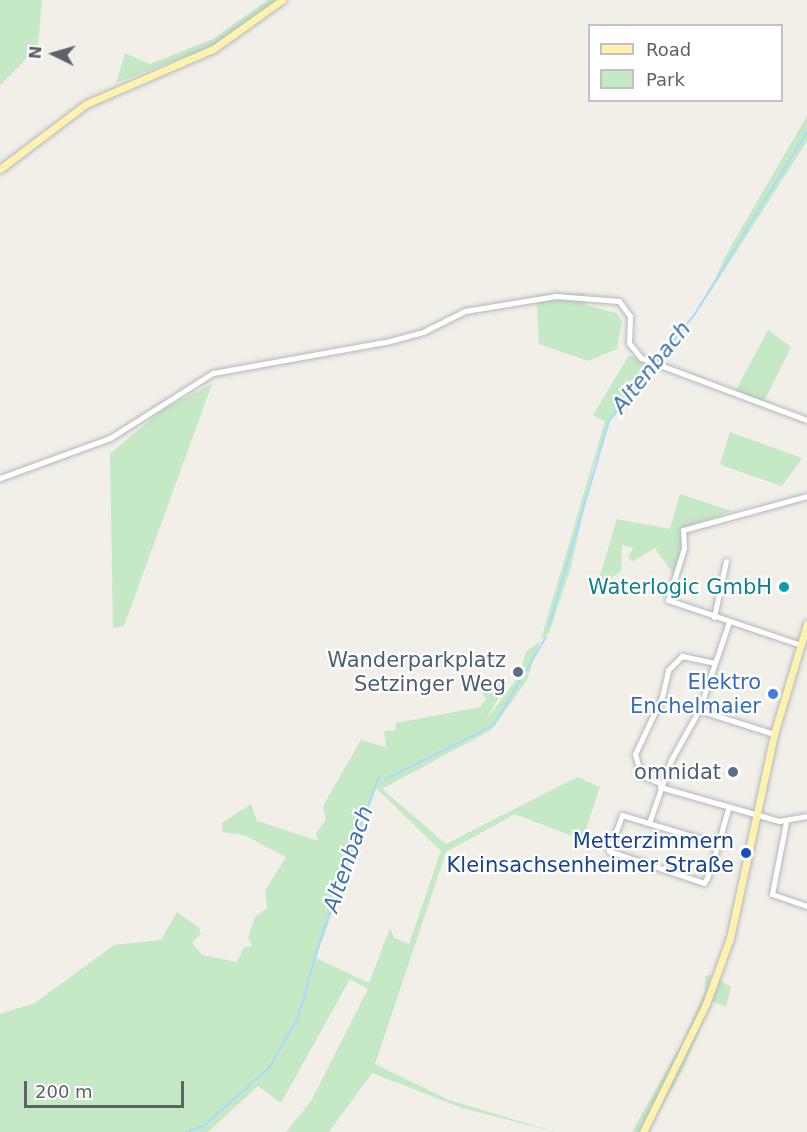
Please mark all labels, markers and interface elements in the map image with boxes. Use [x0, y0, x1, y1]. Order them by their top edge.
north arrow [24, 24, 84, 84]
legend [588, 24, 783, 102]
text: Road [646, 39, 691, 60]
text: N [26, 45, 46, 60]
text: Park [646, 69, 685, 90]
water label: Altenbach [606, 316, 696, 418]
place label: Waterlogic GmbH [588, 574, 772, 600]
marker: Waterlogic GmbH [777, 580, 791, 594]
place label: Wanderparkplatz Setzinger Weg [327, 647, 506, 697]
marker: Wanderparkplatz Setzinger Weg [511, 665, 525, 679]
place label: Elektro Enchelmaier [630, 669, 761, 719]
marker: Elektro Enchelmaier [766, 687, 780, 701]
place label: omnidat [634, 759, 721, 785]
marker: omnidat [726, 765, 740, 779]
water label: Altenbach [317, 802, 379, 916]
place label: Metterzimmern Kleinsachsenheimer Straße [447, 828, 734, 878]
marker: Metterzimmern Kleinsachsenheimer Straße [739, 846, 753, 860]
scale bar [27, 1069, 188, 1107]
text: 200 m [35, 1081, 93, 1102]

